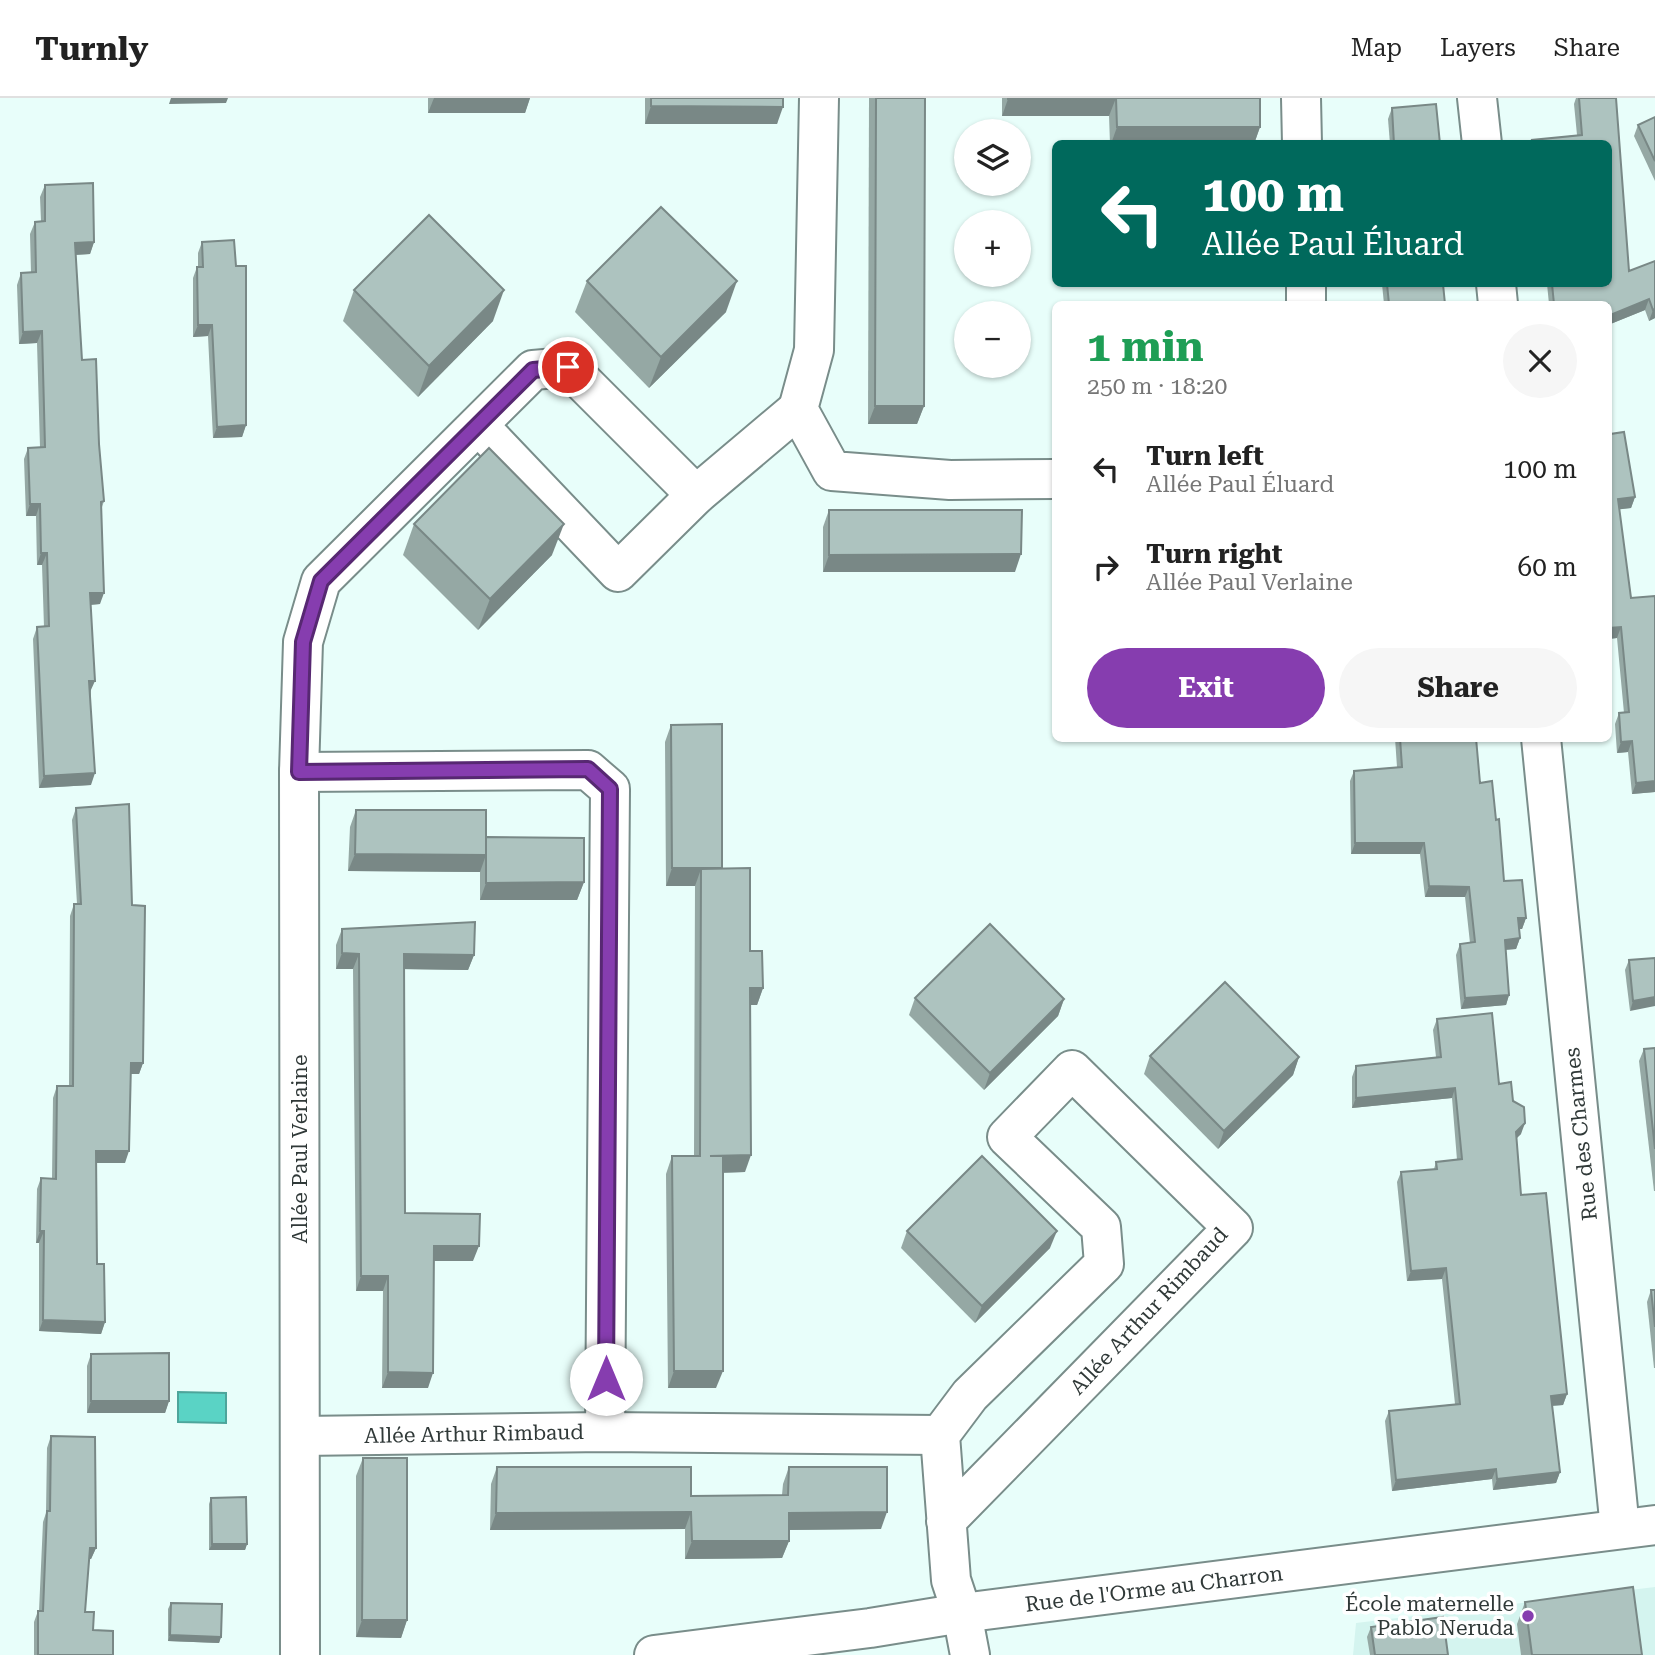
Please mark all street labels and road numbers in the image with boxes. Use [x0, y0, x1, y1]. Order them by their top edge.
street label: Rue des Charmes [1560, 1046, 1602, 1222]
street label: Allée Paul Verlaine [288, 1055, 312, 1243]
street label: Allée Arthur Rimbaud [1065, 1222, 1233, 1399]
street label: Allée Arthur Rimbaud [364, 1420, 585, 1448]
street label: Rue de l'Orme au Charron [1024, 1561, 1285, 1617]

